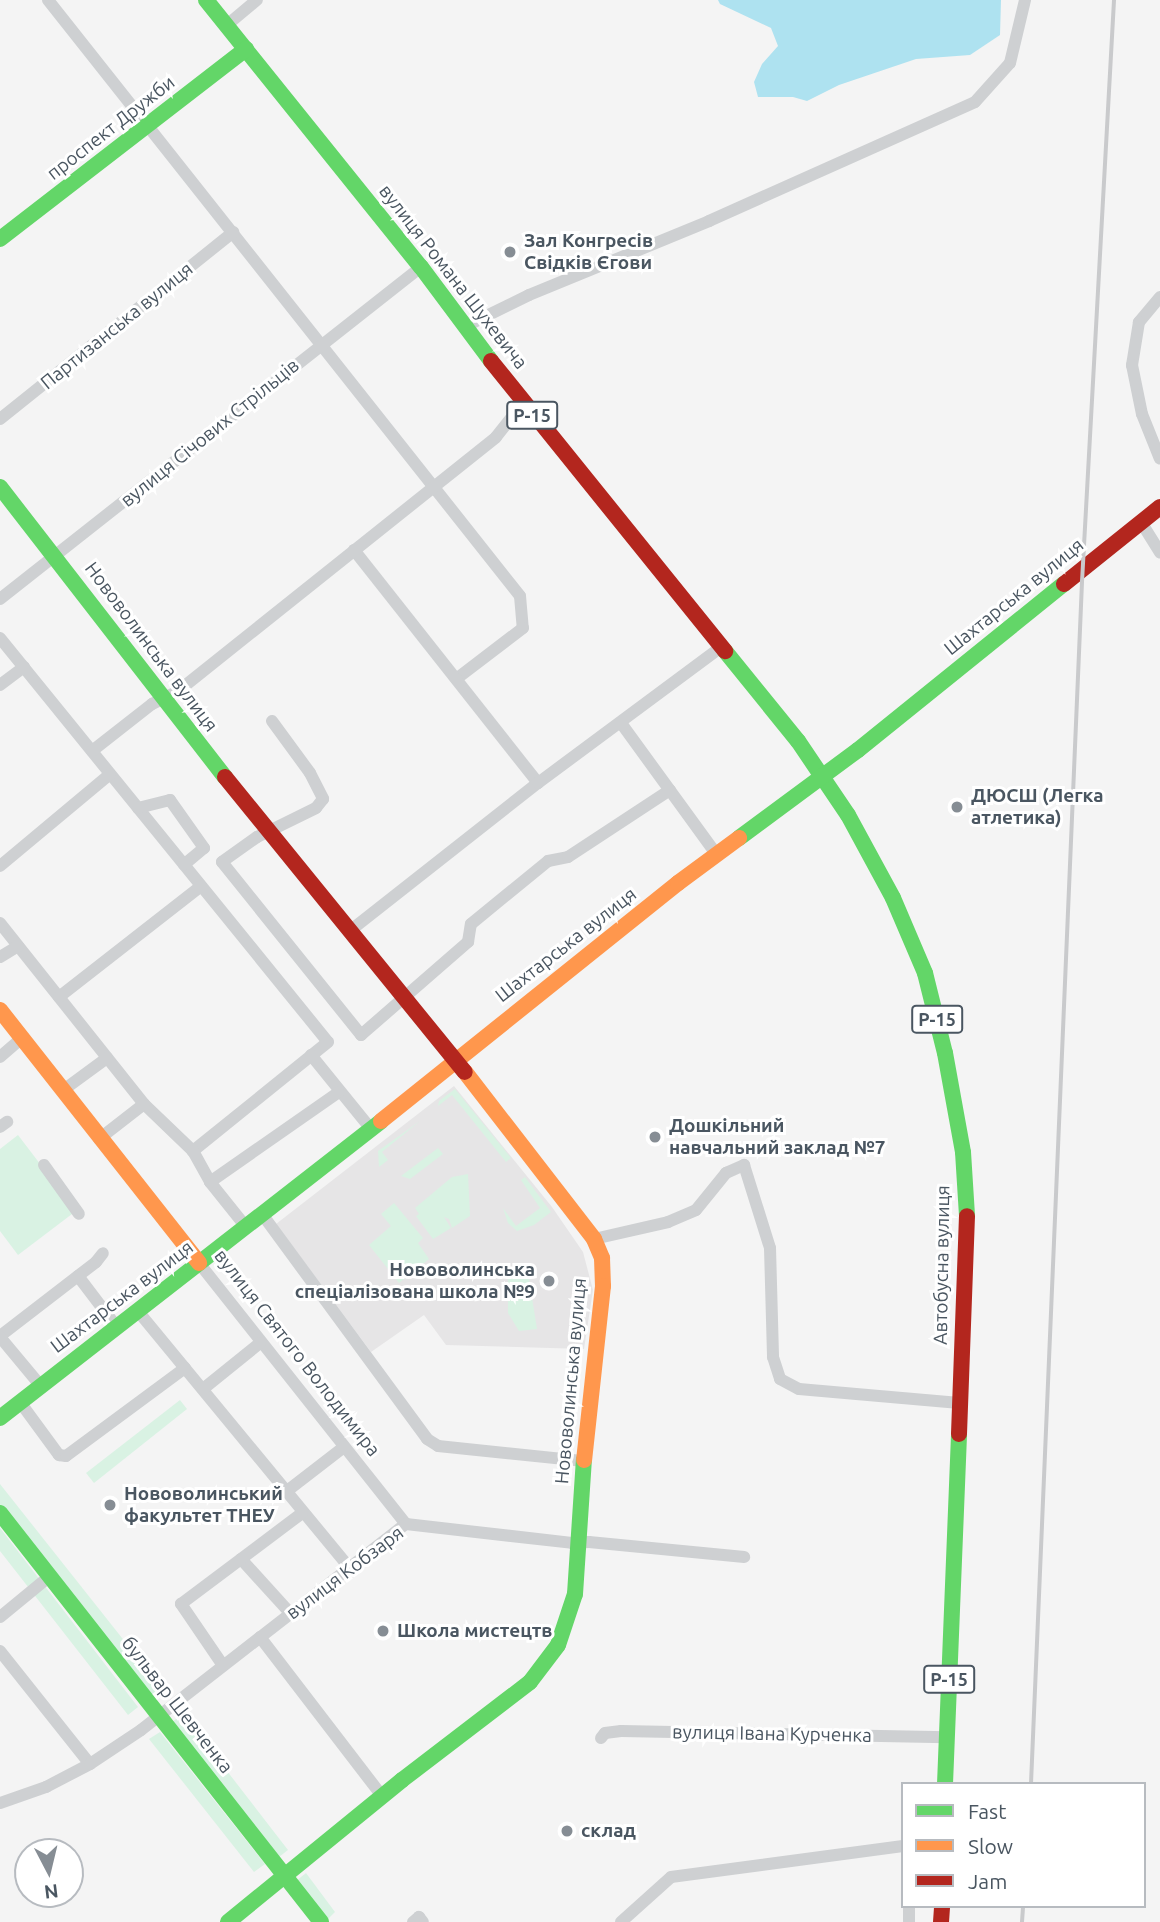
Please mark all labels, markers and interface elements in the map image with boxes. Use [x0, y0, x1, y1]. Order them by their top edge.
street label: проспект Дружби [43, 71, 179, 185]
street label: вулиця Романа Шухевича [374, 180, 532, 374]
place label: Зал Конгресів Свідків Єгови [524, 230, 653, 274]
marker: Зал Конгресів Свідків Єгови [502, 244, 518, 260]
street label: Партизанська вулиця [36, 258, 198, 394]
street label: вулиця Січових Стрільців [116, 354, 304, 512]
road number: Р-15 [506, 400, 558, 430]
street label: Шахтарська вулиця [940, 534, 1088, 660]
street label: Нововолинська вулиця [80, 558, 222, 736]
place label: ДЮСШ (Легка атлетика) [971, 785, 1103, 829]
marker: ДЮСШ (Легка атлетика) [949, 799, 965, 815]
street label: Шахтарська вулиця [491, 883, 641, 1007]
road number: Р-15 [911, 1004, 963, 1034]
place label: Дошкільний навчальний заклад №7 [669, 1115, 886, 1159]
marker: Дошкільний навчальний заклад №7 [647, 1129, 663, 1145]
street label: Автобусна вулиця [929, 1185, 955, 1345]
street label: Шахтарська вулиця [46, 1236, 198, 1358]
street label: вулиця Святого Володимира [209, 1245, 385, 1461]
place label: Нововолинська спеціалізована школа №9 [295, 1259, 535, 1303]
marker: Нововолинська спеціалізована школа №9 [541, 1273, 557, 1289]
street label: Нововолинська вулиця [551, 1277, 591, 1485]
place label: Нововолинський факультет ТНЕУ [124, 1483, 283, 1527]
marker: Нововолинський факультет ТНЕУ [102, 1497, 118, 1513]
street label: вулиця Кобзаря [282, 1521, 408, 1625]
place label: Школа мистецтв [397, 1620, 553, 1642]
marker: Школа мистецтв [375, 1623, 391, 1639]
street label: бульвар Шевченка [117, 1632, 237, 1778]
road number: Р-15 [923, 1664, 975, 1694]
street label: вулиця Івана Курченка [672, 1721, 872, 1747]
legend [901, 1782, 1146, 1908]
text: Fast [968, 1799, 1006, 1823]
place label: склад [581, 1820, 636, 1842]
marker: склад [559, 1823, 575, 1839]
text: Slow [968, 1834, 1013, 1858]
north arrow [14, 1838, 84, 1908]
text: Jam [968, 1869, 1007, 1893]
text: N [43, 1880, 60, 1904]

